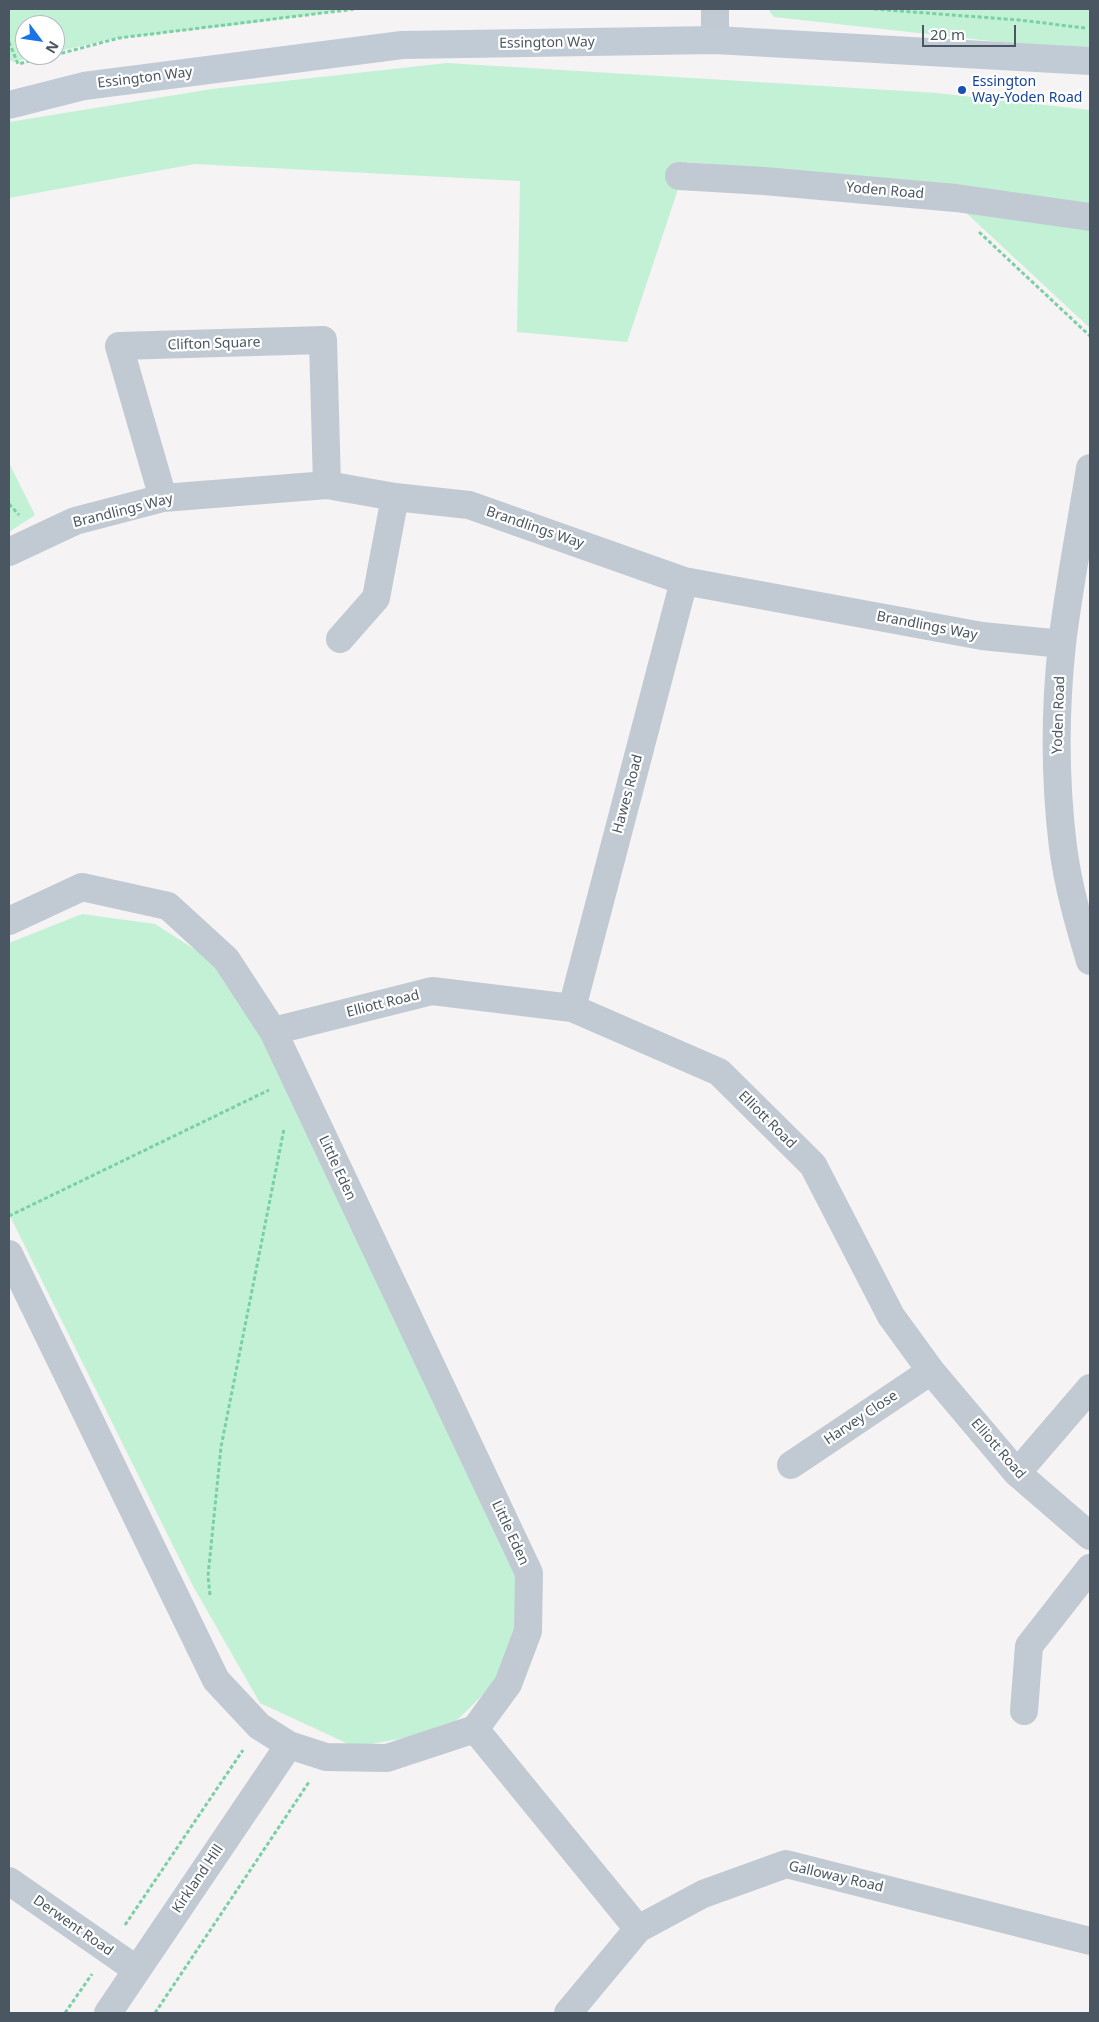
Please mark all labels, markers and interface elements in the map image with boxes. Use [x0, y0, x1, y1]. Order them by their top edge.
north arrow [15, 15, 65, 65]
scale bar [924, 15, 1018, 47]
text: 20 m [930, 24, 965, 44]
street label: Essington Way [499, 34, 595, 52]
text: N [41, 38, 64, 57]
street label: Essington Way [97, 64, 193, 92]
place label: Essington Way-Yoden Road [972, 74, 1082, 106]
marker: Essington Way-Yoden Road [956, 84, 968, 96]
street label: Yoden Road [845, 179, 925, 203]
street label: Clifton Square [167, 334, 261, 354]
street label: Brandlings Way [71, 490, 175, 532]
street label: Brandlings Way [484, 503, 586, 553]
street label: Brandlings Way [875, 608, 979, 644]
street label: Yoden Road [1049, 676, 1069, 754]
street label: Hawes Road [609, 753, 647, 835]
street label: Elliott Road [345, 987, 421, 1021]
street label: Elliott Road [735, 1088, 799, 1152]
street label: Little Eden [315, 1133, 359, 1203]
street label: Harvey Close [821, 1387, 901, 1449]
street label: Elliott Road [967, 1415, 1029, 1483]
street label: Little Eden [488, 1498, 532, 1568]
street label: Kirkland Hill [169, 1842, 227, 1916]
street label: Galloway Road [787, 1858, 885, 1896]
street label: Derwent Road [30, 1892, 116, 1960]

